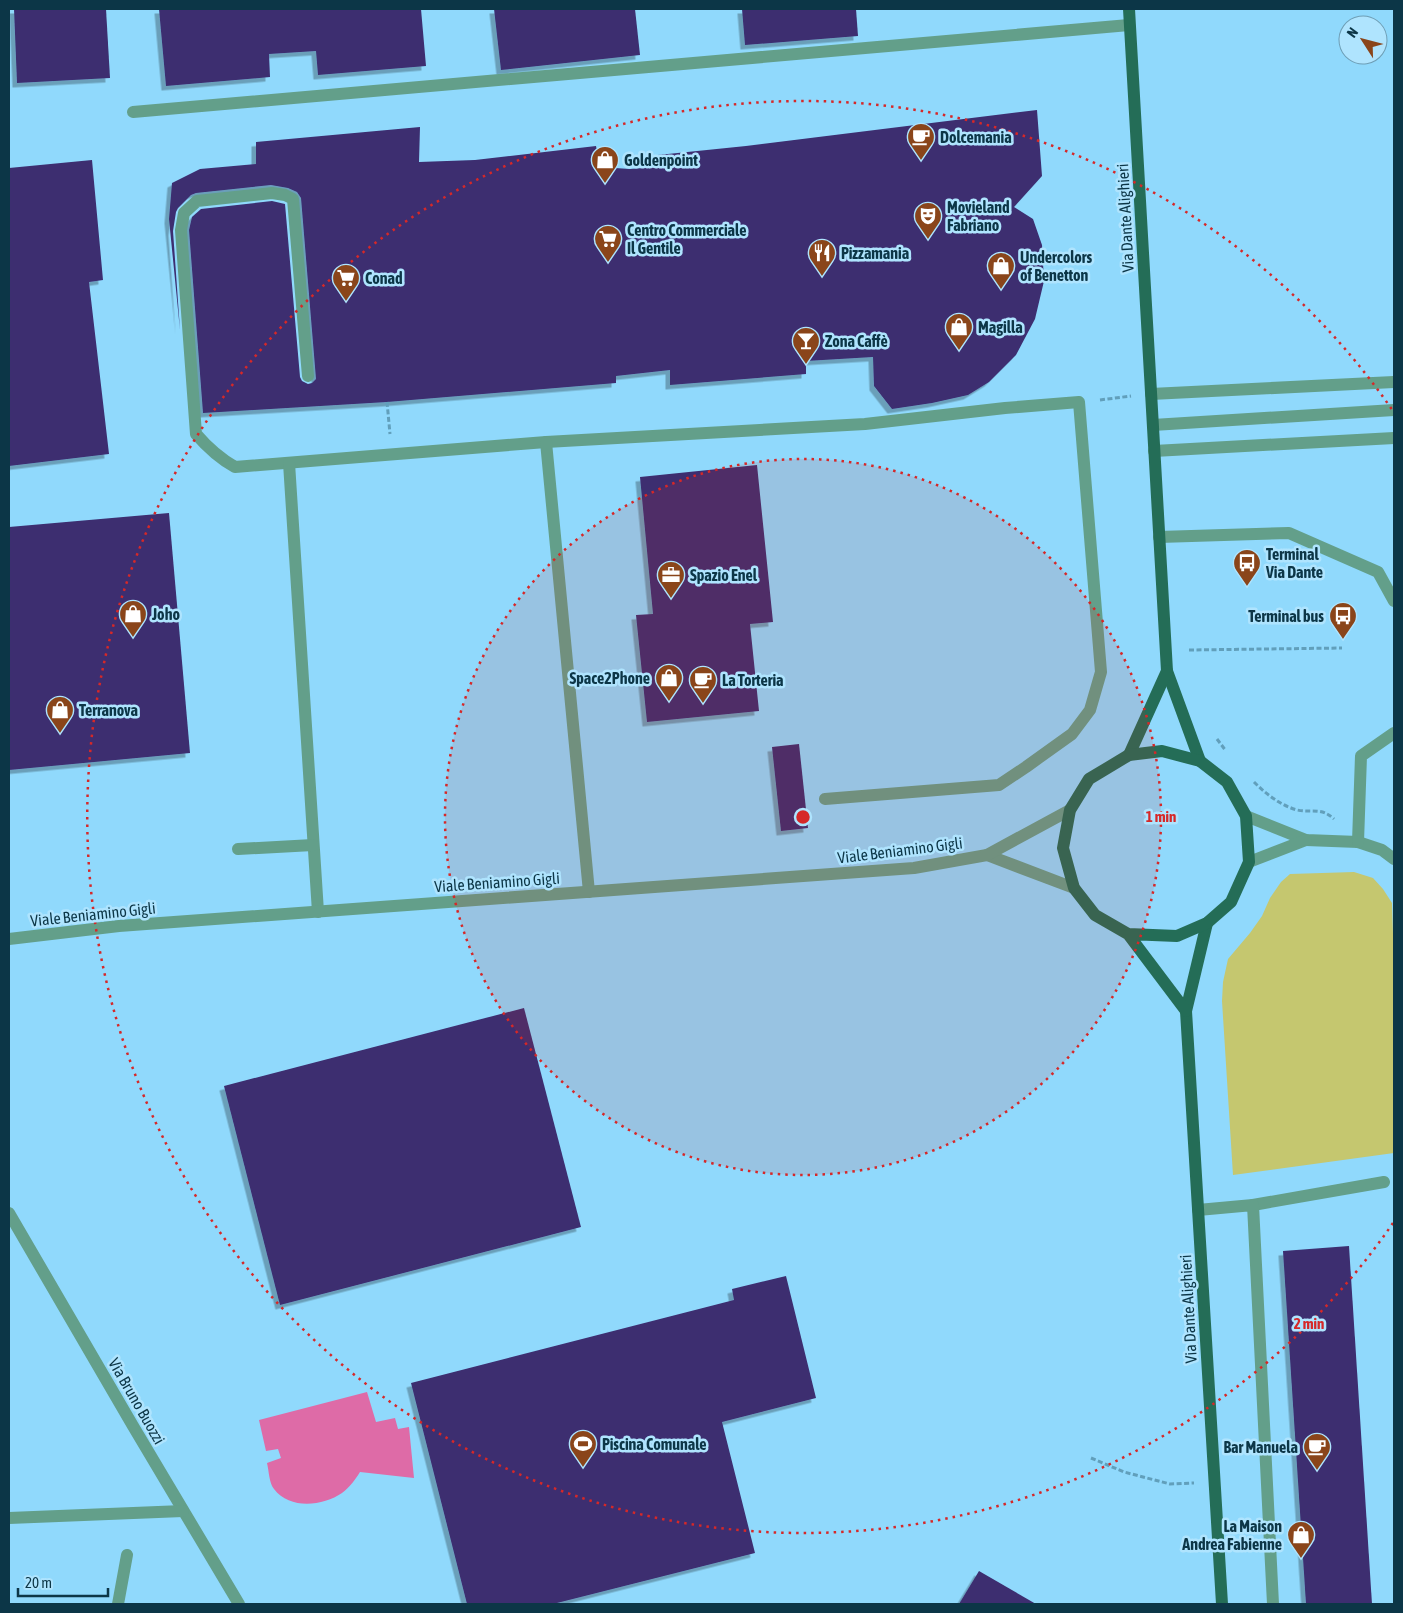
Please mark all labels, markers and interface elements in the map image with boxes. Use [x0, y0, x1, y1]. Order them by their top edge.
north arrow [1338, 15, 1388, 65]
text: N [1344, 24, 1361, 40]
cafe icon: Dolcemania [906, 122, 936, 161]
place label: Dolcemania [940, 128, 1012, 146]
shop icon: Goldenpoint [590, 145, 620, 184]
place label: Goldenpoint [624, 151, 698, 169]
street label: Via Dante Alighieri [1113, 163, 1138, 273]
place label: Movieland Fabriano [947, 198, 1010, 234]
theatre icon: Movieland Fabriano [913, 201, 943, 240]
place label: Centro Commerciale Il Gentile [627, 221, 746, 257]
supermarket icon: Centro Commerciale Il Gentile [593, 224, 623, 263]
restaurant icon: Pizzamania [807, 238, 837, 277]
place label: Pizzamania [841, 244, 909, 262]
place label: Undercolors of Benetton [1020, 248, 1093, 284]
shop icon: Undercolors of Benetton [986, 251, 1016, 290]
supermarket icon: Conad [331, 263, 361, 302]
place label: Conad [365, 269, 403, 287]
shop icon: Magilla [944, 312, 974, 351]
place label: Magilla [978, 318, 1023, 336]
bar icon: Zona Caffè [791, 326, 821, 365]
place label: Zona Caffè [825, 332, 888, 350]
place label: Terminal Via Dante [1265, 545, 1323, 581]
bus stop icon: Terminal Via Dante [1232, 548, 1262, 587]
office icon: Spazio Enel [656, 560, 686, 599]
place label: Spazio Enel [690, 566, 758, 584]
shop icon: Joho [118, 599, 148, 638]
bus stop icon: Terminal bus [1328, 601, 1358, 640]
place label: Joho [151, 605, 180, 623]
place label: Terminal bus [1248, 607, 1324, 625]
shop icon: Space2Phone [654, 663, 684, 702]
cafe icon: La Torteria [688, 665, 718, 704]
place label: Space2Phone [569, 669, 650, 687]
place label: La Torteria [722, 671, 784, 689]
shop icon: Terranova [45, 695, 75, 734]
place label: Terranova [79, 701, 138, 719]
centre of rings [794, 808, 812, 826]
text: 1 min [1146, 808, 1176, 825]
street label: Viale Beniamino Gigli [836, 833, 964, 868]
street label: Viale Beniamino Gigli [434, 869, 560, 896]
street label: Viale Beniamino Gigli [29, 898, 157, 931]
street label: Via Dante Alighieri [1176, 1254, 1201, 1364]
text: 2 min [1294, 1315, 1324, 1332]
street label: Via Bruno Buozzi [105, 1355, 169, 1447]
sports icon: Piscina Comunale [568, 1429, 598, 1468]
cafe icon: Bar Manuela [1302, 1432, 1332, 1471]
place label: Piscina Comunale [602, 1435, 707, 1453]
place label: Bar Manuela [1223, 1438, 1298, 1456]
place label: La Maison Andrea Fabienne [1181, 1517, 1282, 1553]
shop icon: La Maison Andrea Fabienne [1286, 1520, 1316, 1559]
scale bar [18, 1566, 108, 1598]
text: 20 m [25, 1574, 52, 1591]

